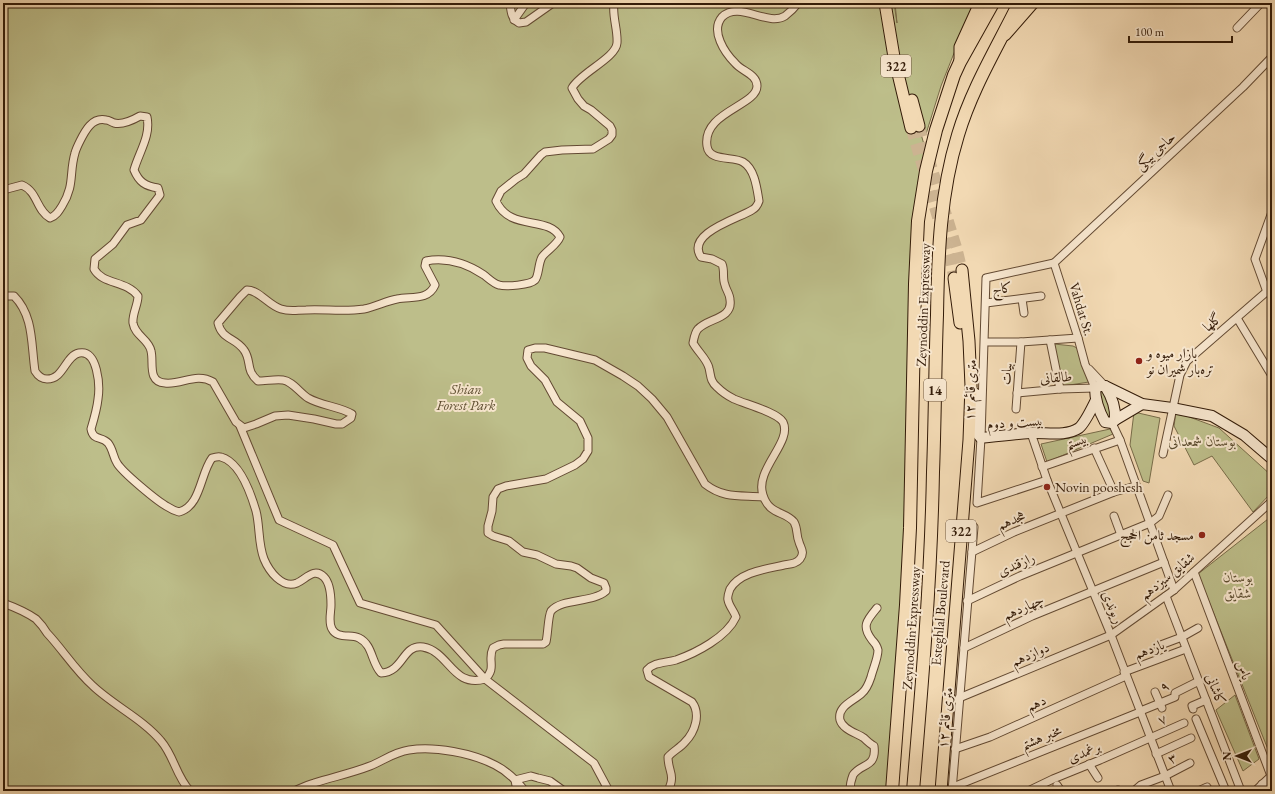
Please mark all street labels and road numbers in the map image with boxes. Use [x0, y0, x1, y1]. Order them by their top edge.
road number: 322 [881, 55, 911, 77]
street label: حاجی بیگی [1131, 128, 1180, 175]
street label: Zeynoddin Expressway [912, 242, 934, 367]
street label: کاج [991, 278, 1013, 302]
street label: Vahdat St. [1065, 280, 1099, 338]
street label: گلها [1199, 309, 1225, 335]
street label: ۱۲ متری قائم [960, 359, 984, 421]
street label: بیات [996, 362, 1016, 386]
street label: طالقانی [1039, 367, 1073, 387]
road number: 14 [924, 379, 946, 401]
street label: بیست و دوم [986, 411, 1044, 437]
street label: بیستم [1062, 429, 1091, 458]
street label: هجدهم [994, 506, 1030, 539]
road number: 322 [946, 520, 976, 542]
street label: رازقندی [995, 548, 1037, 580]
street label: شقایق سیزدهم [1136, 548, 1201, 608]
street label: Esteghlal Boulevard [926, 559, 954, 666]
street label: Zeynoddin Expressway [898, 565, 924, 690]
street label: ریوندی [1098, 588, 1128, 626]
street label: چهاردهم [1000, 590, 1048, 629]
street label: یازدهم [1131, 634, 1170, 668]
street label: دوازدهم [1008, 638, 1054, 675]
street label: یاس [1232, 658, 1256, 684]
street label: کاشانی [1202, 671, 1230, 707]
street label: ۹ [1155, 676, 1173, 696]
street label: ۱۲ متری قائم [933, 687, 961, 750]
street label: دهم [1023, 691, 1051, 720]
street label: ۷ [1155, 709, 1169, 729]
street label: مخبر هشتم [1018, 721, 1066, 758]
street label: برغمدی [1065, 737, 1104, 767]
street label: ۳ [1164, 748, 1180, 768]

